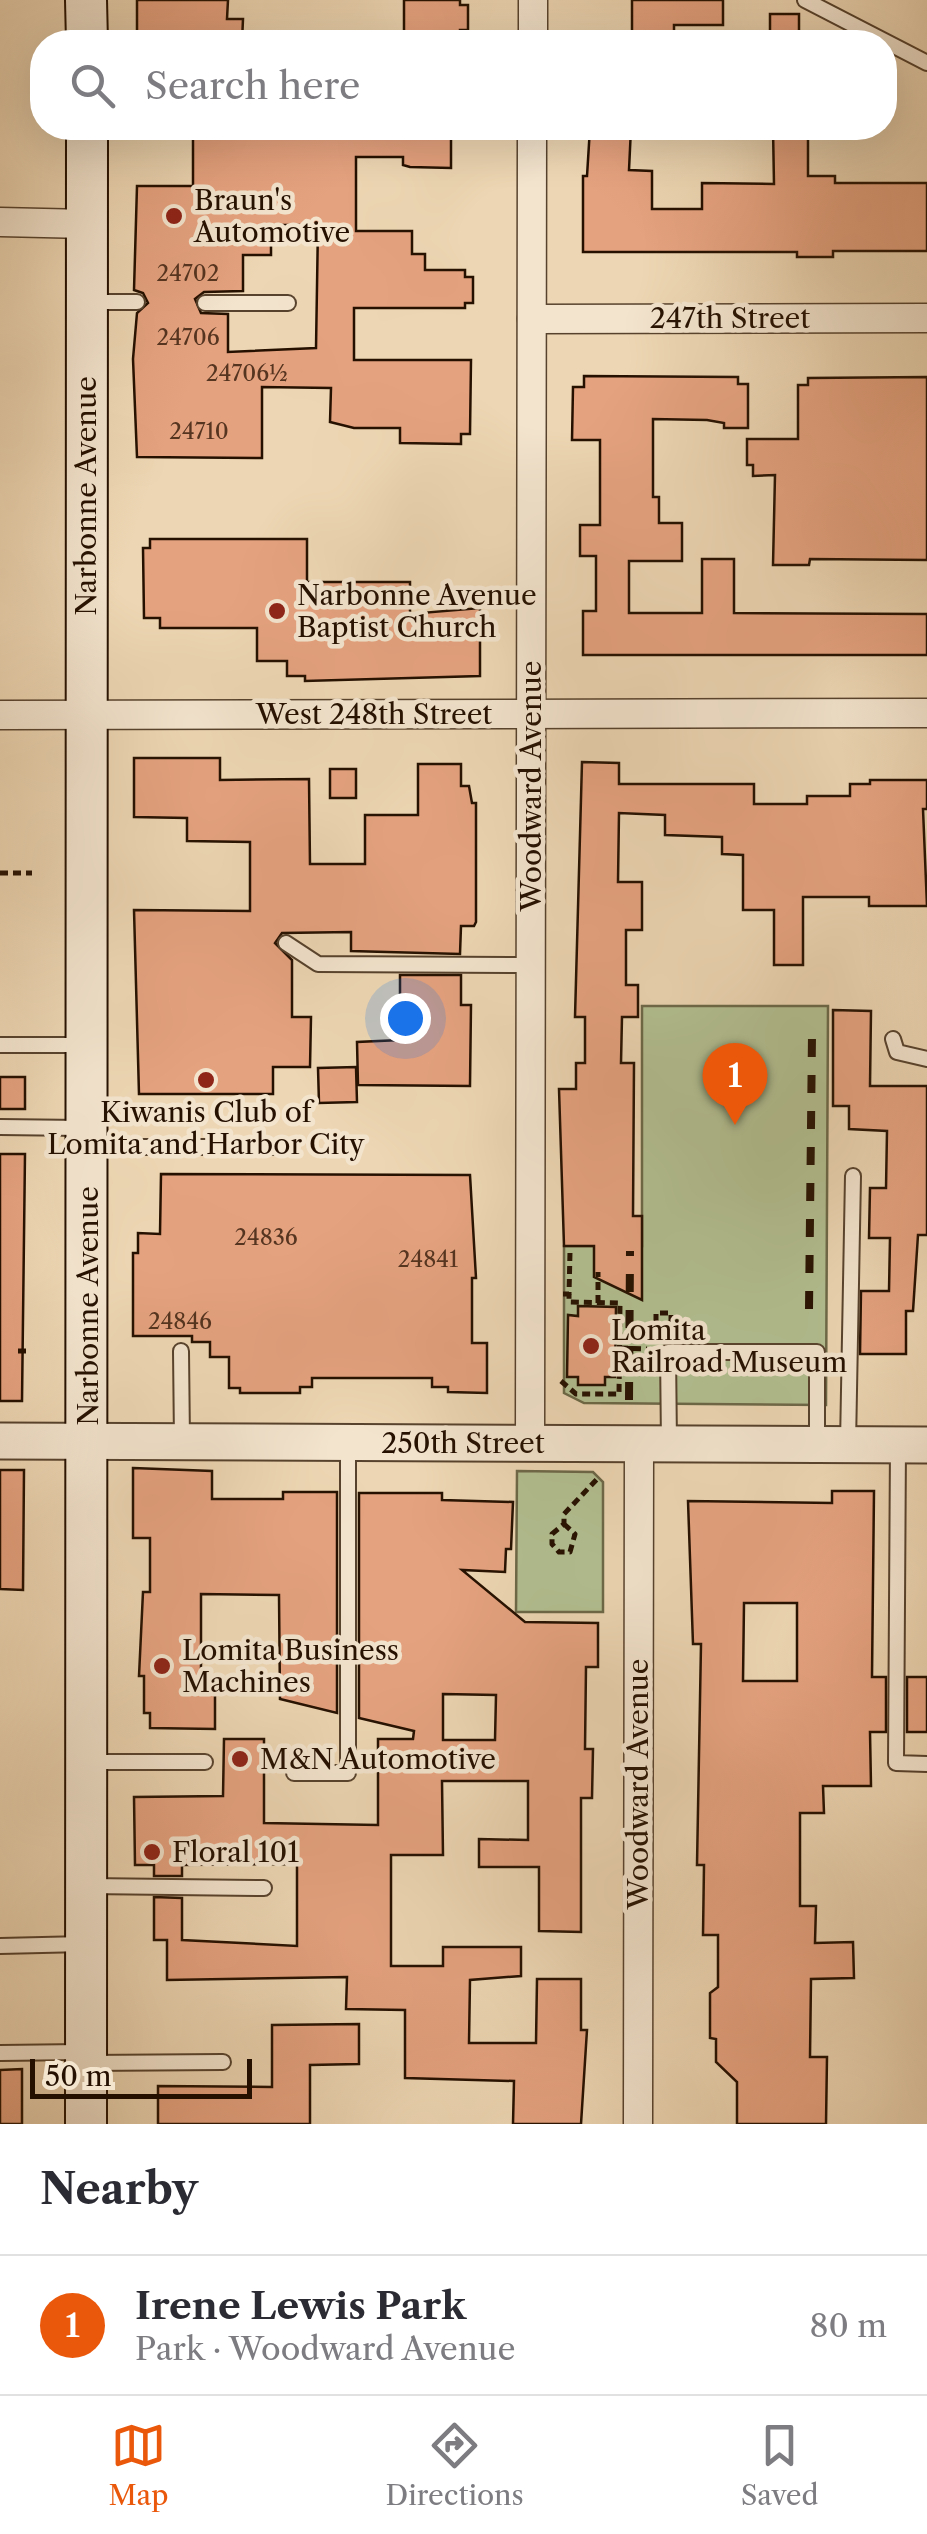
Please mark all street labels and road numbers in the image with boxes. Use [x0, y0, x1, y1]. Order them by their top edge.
street label: 247th Street [650, 301, 810, 335]
street label: Narbonne Avenue [69, 376, 103, 616]
street label: Woodward Avenue [514, 661, 548, 912]
street label: West 248th Street [255, 697, 492, 731]
street label: Narbonne Avenue [71, 1186, 105, 1426]
street label: 250th Street [381, 1426, 545, 1460]
street label: Woodward Avenue [621, 1659, 655, 1910]

